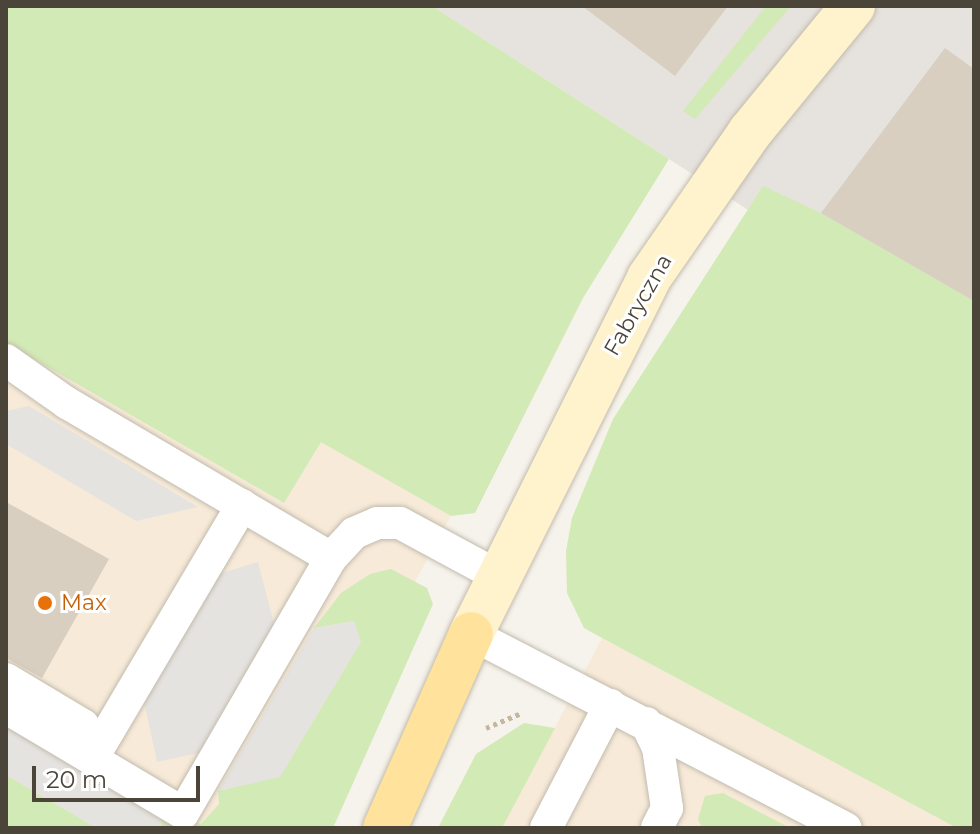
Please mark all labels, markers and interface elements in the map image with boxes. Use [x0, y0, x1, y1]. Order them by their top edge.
street label: Fabryczna [598, 249, 678, 361]
place label: Max [61, 590, 107, 616]
marker: Max [36, 594, 54, 612]
scale bar [36, 750, 204, 800]
text: 20 m [46, 765, 107, 794]

